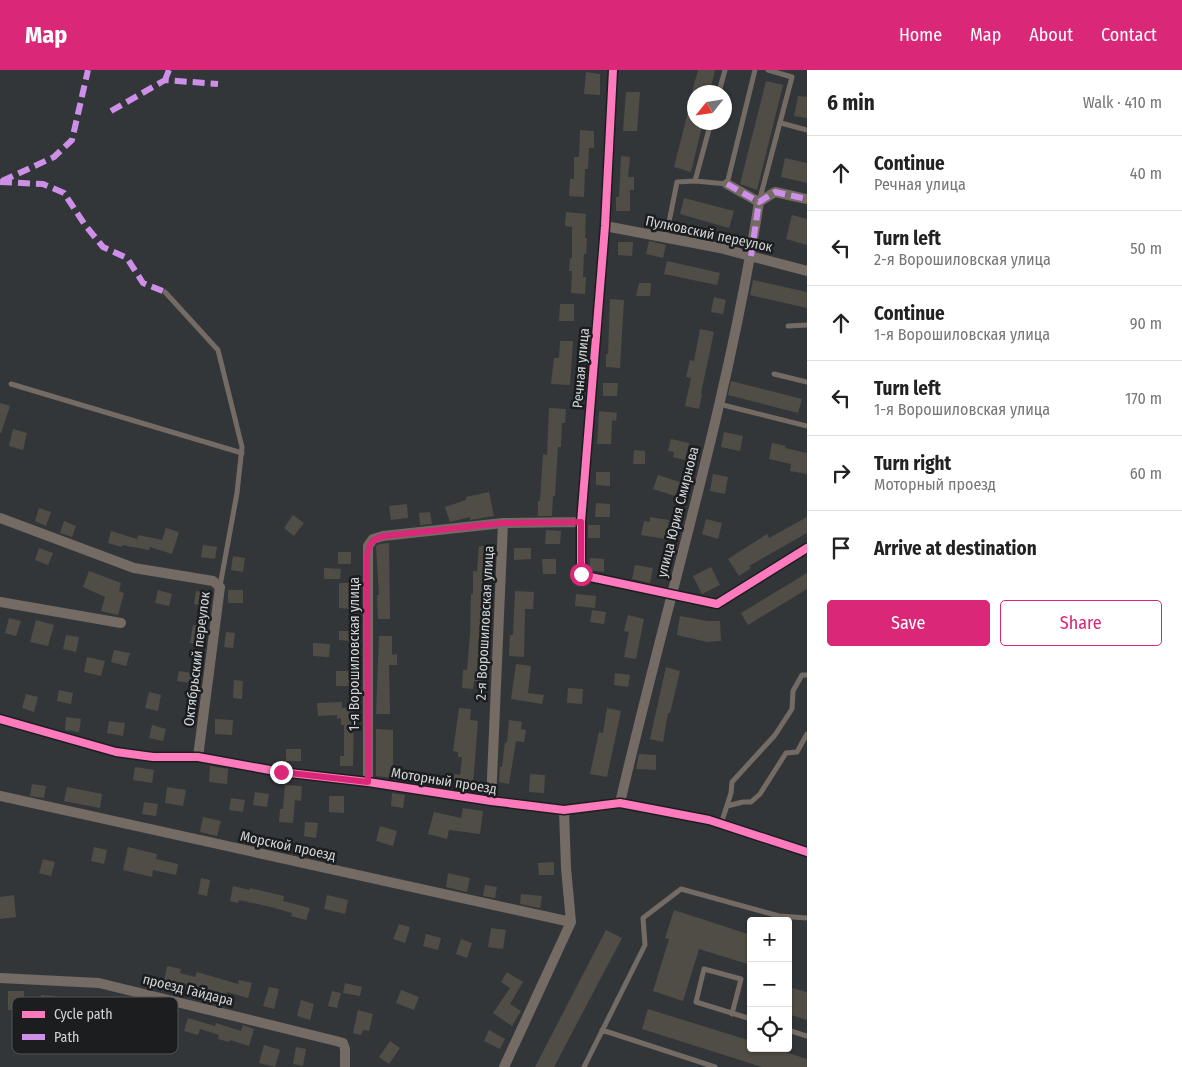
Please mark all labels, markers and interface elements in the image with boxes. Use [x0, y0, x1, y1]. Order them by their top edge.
text: Map [25, 21, 67, 49]
text: Home [899, 24, 942, 46]
text: Map [970, 24, 1001, 46]
text: About [1029, 24, 1073, 46]
text: Contact [1101, 24, 1157, 46]
north arrow [687, 85, 732, 130]
text: 6 min [827, 90, 875, 116]
text: Walk · 410 m [1083, 93, 1162, 112]
text: Continue [874, 152, 945, 175]
icon: ahead [827, 159, 855, 187]
text: 40 m [1130, 164, 1162, 183]
text: Речная улица [874, 175, 966, 194]
street label: Пулковский переулок [644, 212, 774, 256]
text: Turn left [874, 227, 941, 250]
icon: left [827, 234, 855, 262]
text: 50 m [1130, 239, 1162, 258]
text: 2-я Ворошиловская улица [874, 250, 1051, 269]
text: Continue [874, 302, 945, 325]
icon: ahead [827, 309, 855, 337]
text: 90 m [1130, 314, 1162, 333]
text: 1-я Ворошиловская улица [874, 325, 1050, 344]
street label: Речная улица [569, 327, 593, 409]
text: Turn left [874, 377, 941, 400]
icon: left [827, 384, 855, 412]
text: 170 m [1125, 389, 1162, 408]
text: 1-я Ворошиловская улица [874, 400, 1050, 419]
street label: улица Юрия Смирнова [654, 445, 703, 579]
text: Turn right [874, 452, 951, 475]
icon: right [827, 459, 855, 487]
text: 60 m [1130, 464, 1162, 483]
text: Моторный проезд [874, 475, 996, 494]
icon: arrive [827, 534, 855, 562]
text: Arrive at destination [874, 537, 1037, 560]
street label: 2-я Ворошиловская улица [472, 545, 498, 701]
route start [570, 563, 593, 586]
street label: 1-я Ворошиловская улица [346, 577, 363, 731]
street label: Октябрьский переулок [180, 590, 214, 727]
button: Save [827, 600, 990, 646]
button: Share [1000, 600, 1162, 646]
route end [270, 761, 293, 784]
street label: Моторный проезд [390, 764, 498, 798]
street label: Морской проезд [239, 828, 337, 864]
map controls [747, 917, 792, 1052]
button: + [747, 917, 792, 962]
button: − [747, 962, 792, 1007]
street label: проезд Гайдара [141, 971, 235, 1010]
legend [12, 997, 178, 1054]
text: Cycle path [54, 1006, 113, 1023]
button: locate [747, 1007, 792, 1052]
text: Path [54, 1029, 79, 1046]

